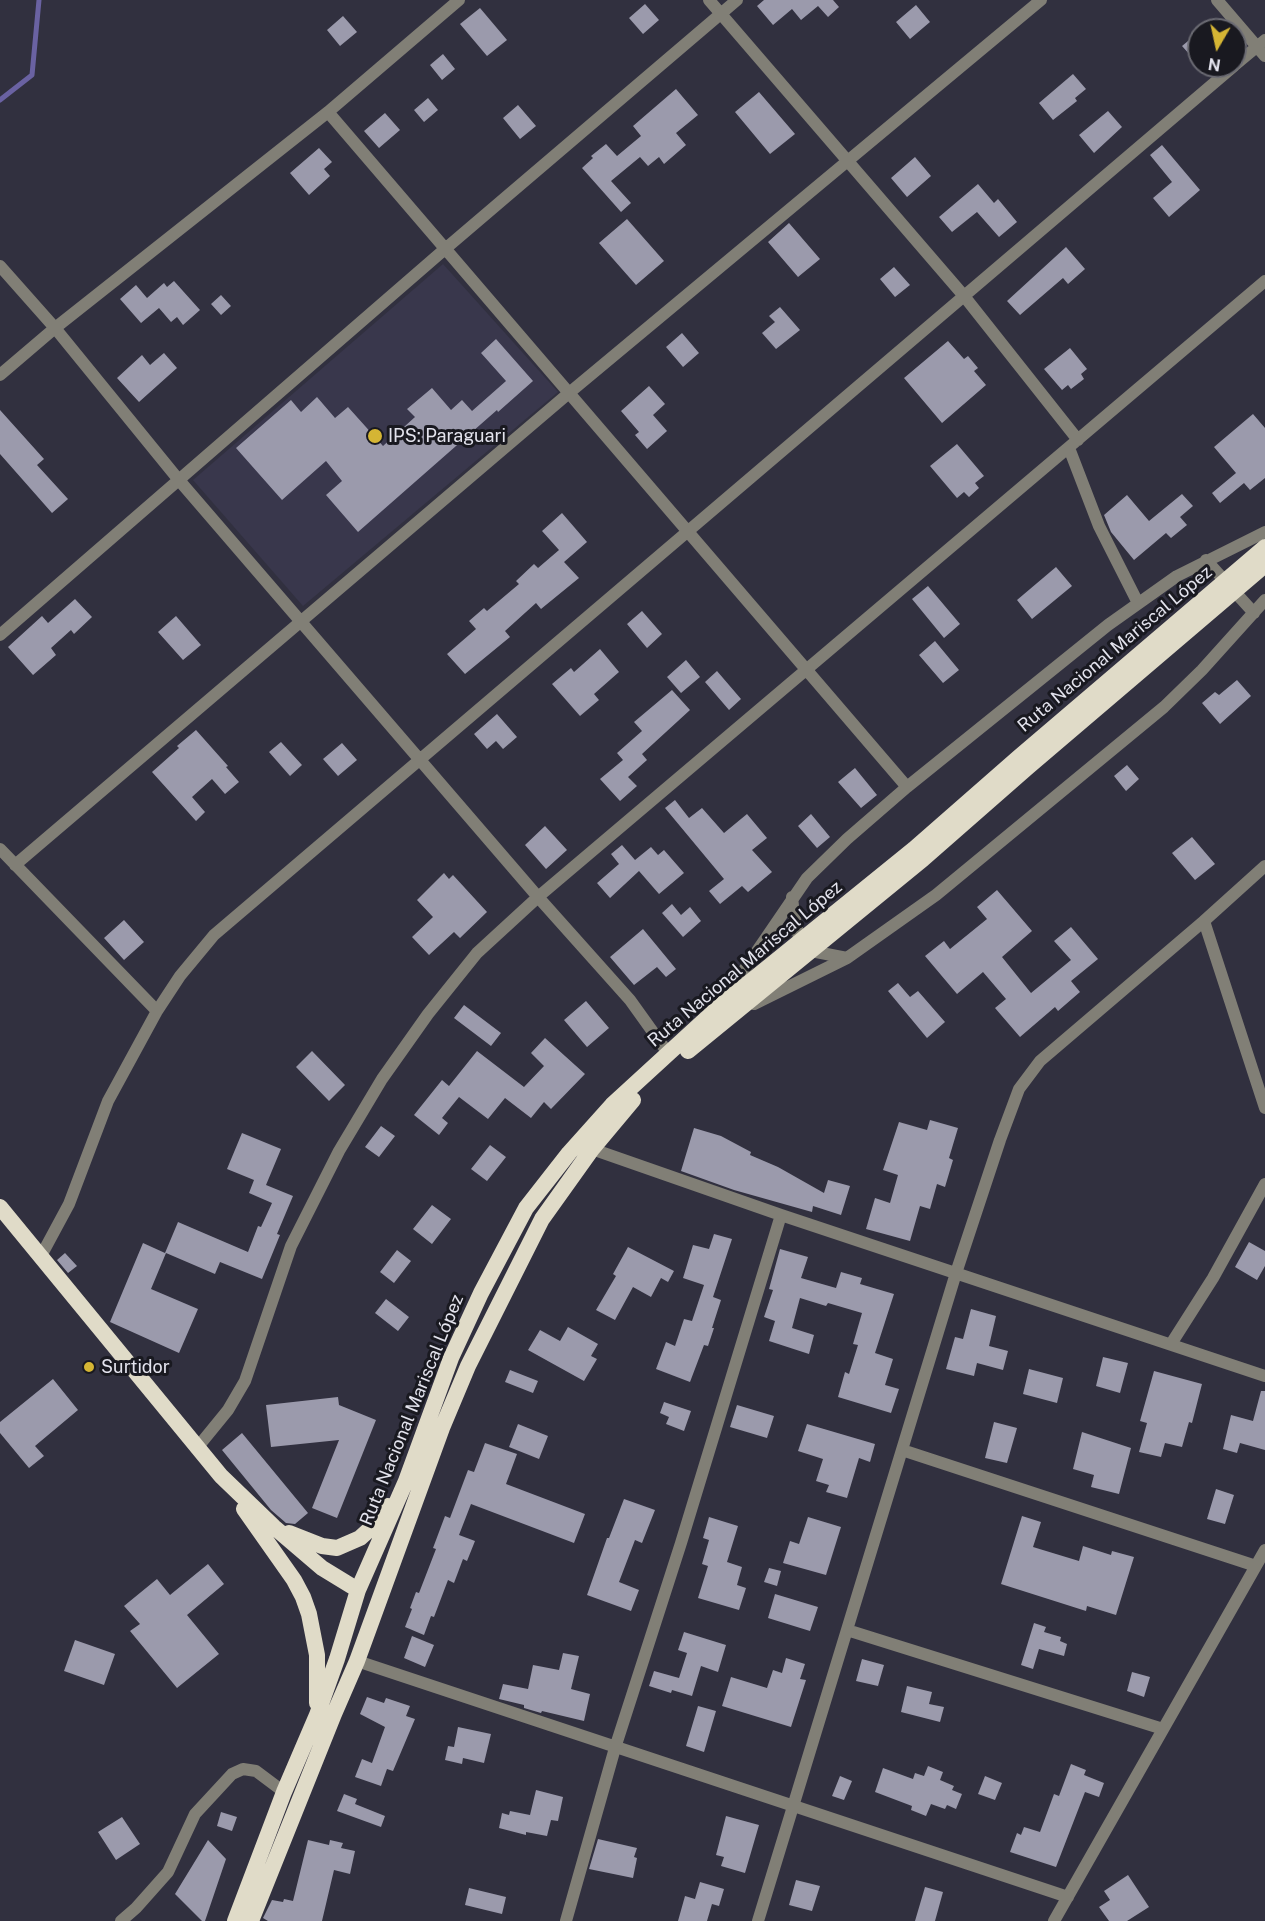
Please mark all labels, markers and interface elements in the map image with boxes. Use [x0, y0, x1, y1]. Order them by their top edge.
north arrow [1187, 18, 1247, 78]
text: N [1207, 54, 1222, 75]
place label: IPS: Paraguari [388, 425, 506, 447]
marker: IPS: Paraguari [366, 427, 384, 445]
street label: Ruta Nacional Mariscal López [1013, 561, 1217, 737]
street label: Ruta Nacional Mariscal López [643, 876, 847, 1052]
street label: Ruta Nacional Mariscal López [356, 1291, 468, 1529]
place label: Surtidor [101, 1356, 170, 1378]
marker: Surtidor [82, 1360, 96, 1374]

